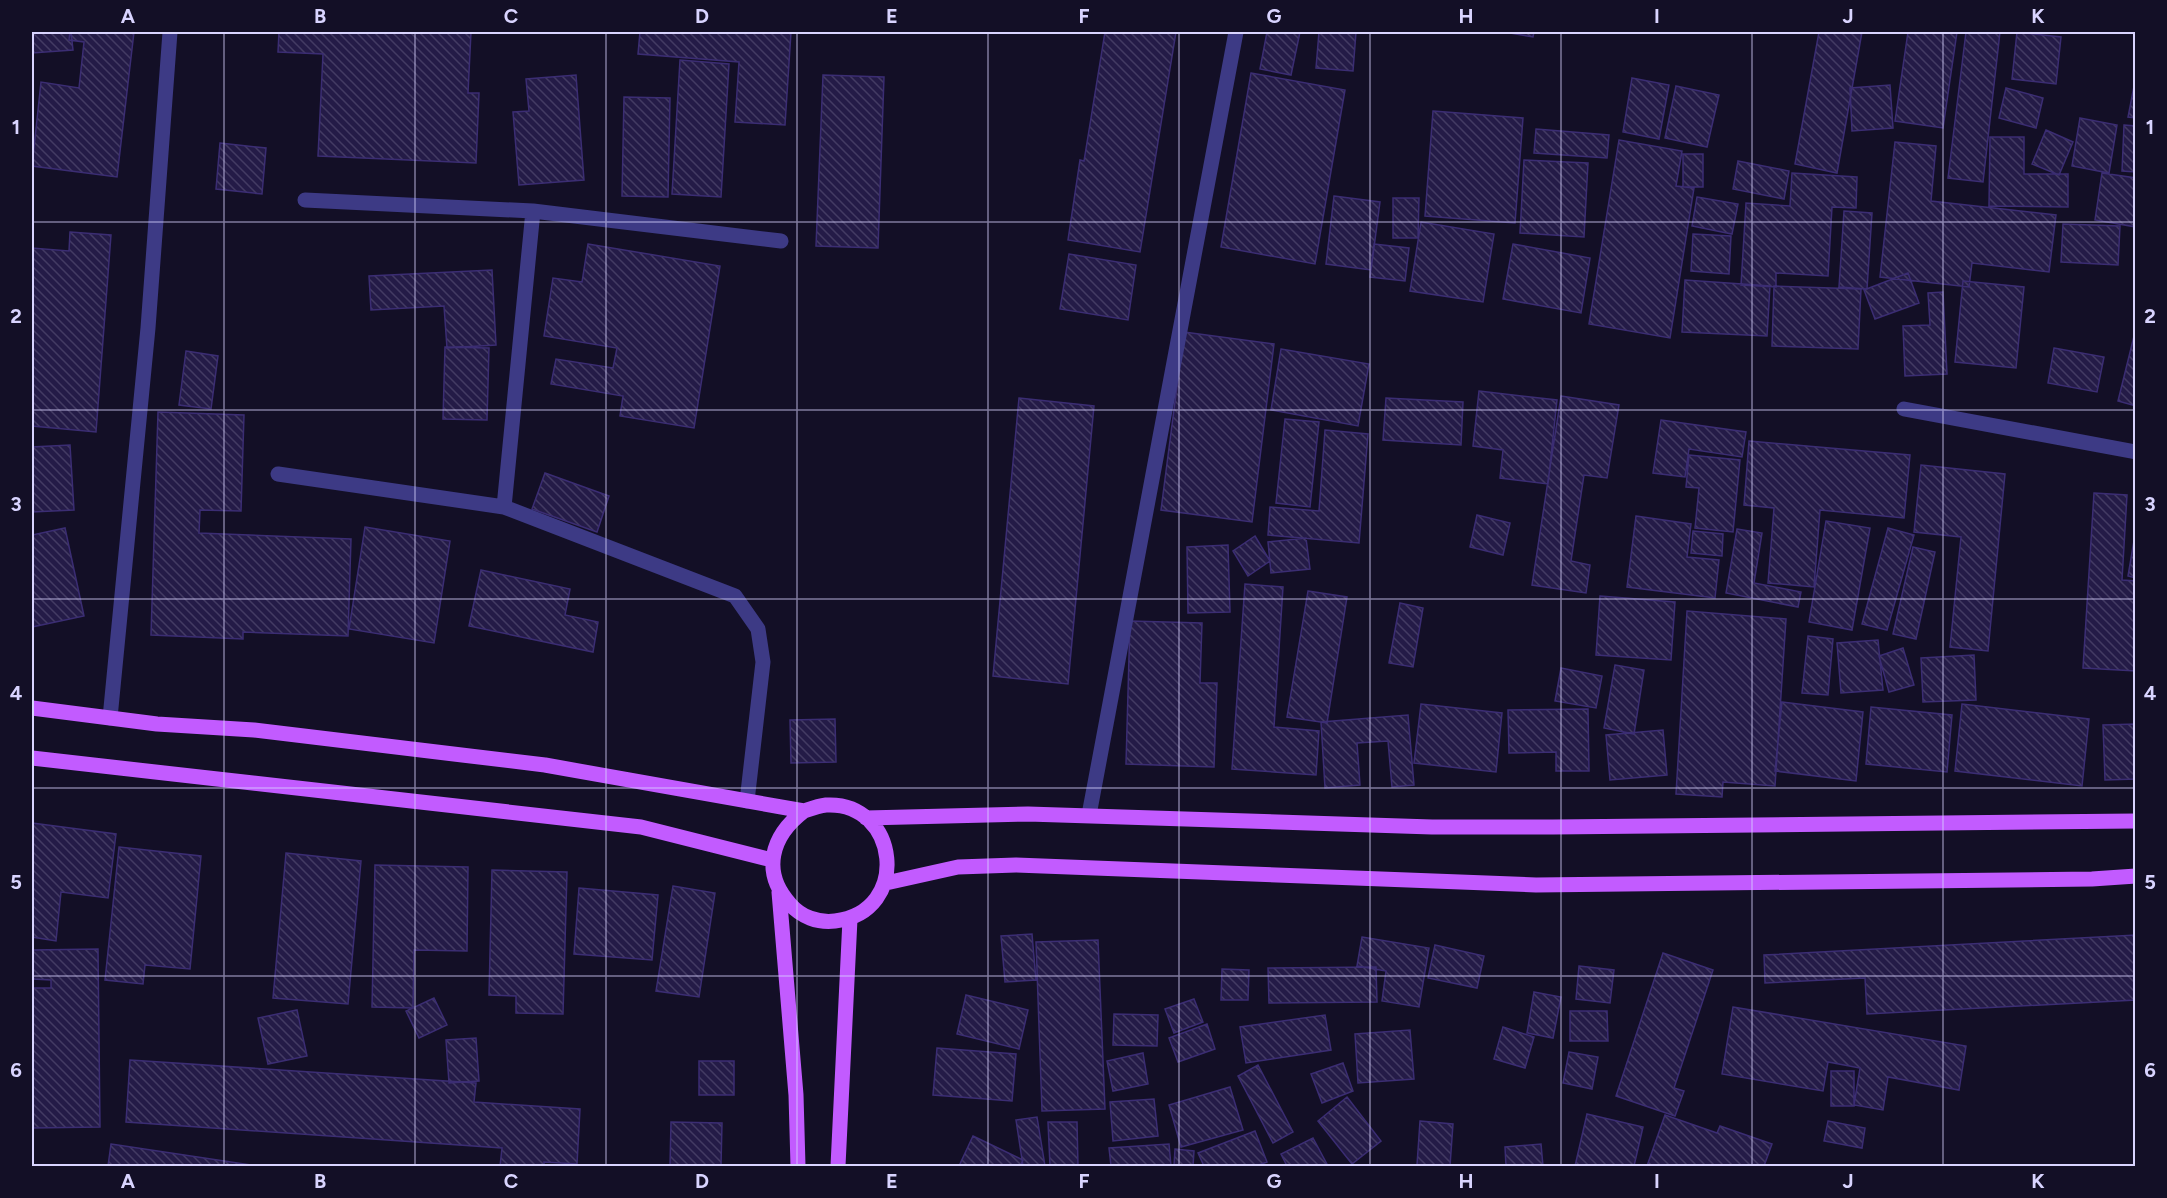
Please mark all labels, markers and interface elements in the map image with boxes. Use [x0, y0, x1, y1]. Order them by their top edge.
text: A [121, 4, 136, 28]
text: B [314, 4, 326, 28]
text: C [504, 4, 518, 28]
text: D [695, 4, 709, 28]
text: E [886, 4, 898, 28]
text: F [1078, 4, 1090, 28]
text: G [1267, 4, 1282, 28]
text: H [1459, 4, 1474, 28]
text: I [1654, 4, 1660, 28]
text: J [1842, 4, 1854, 28]
text: K [2031, 4, 2045, 28]
text: 1 [12, 115, 20, 139]
text: 1 [2146, 115, 2154, 139]
text: 2 [10, 304, 22, 328]
text: 2 [2144, 304, 2156, 328]
text: 3 [10, 492, 22, 516]
text: 3 [2144, 492, 2156, 516]
text: 4 [10, 681, 23, 705]
text: 4 [2144, 681, 2157, 705]
text: 5 [10, 870, 22, 894]
text: 5 [2144, 870, 2156, 894]
text: 6 [10, 1058, 22, 1082]
text: 6 [2144, 1058, 2156, 1082]
text: A [121, 1169, 136, 1193]
text: B [314, 1169, 326, 1193]
text: C [504, 1169, 518, 1193]
text: D [695, 1169, 709, 1193]
text: E [886, 1169, 898, 1193]
text: F [1078, 1169, 1090, 1193]
text: G [1267, 1169, 1282, 1193]
text: H [1459, 1169, 1474, 1193]
text: I [1654, 1169, 1660, 1193]
text: J [1842, 1169, 1854, 1193]
text: K [2031, 1169, 2045, 1193]

